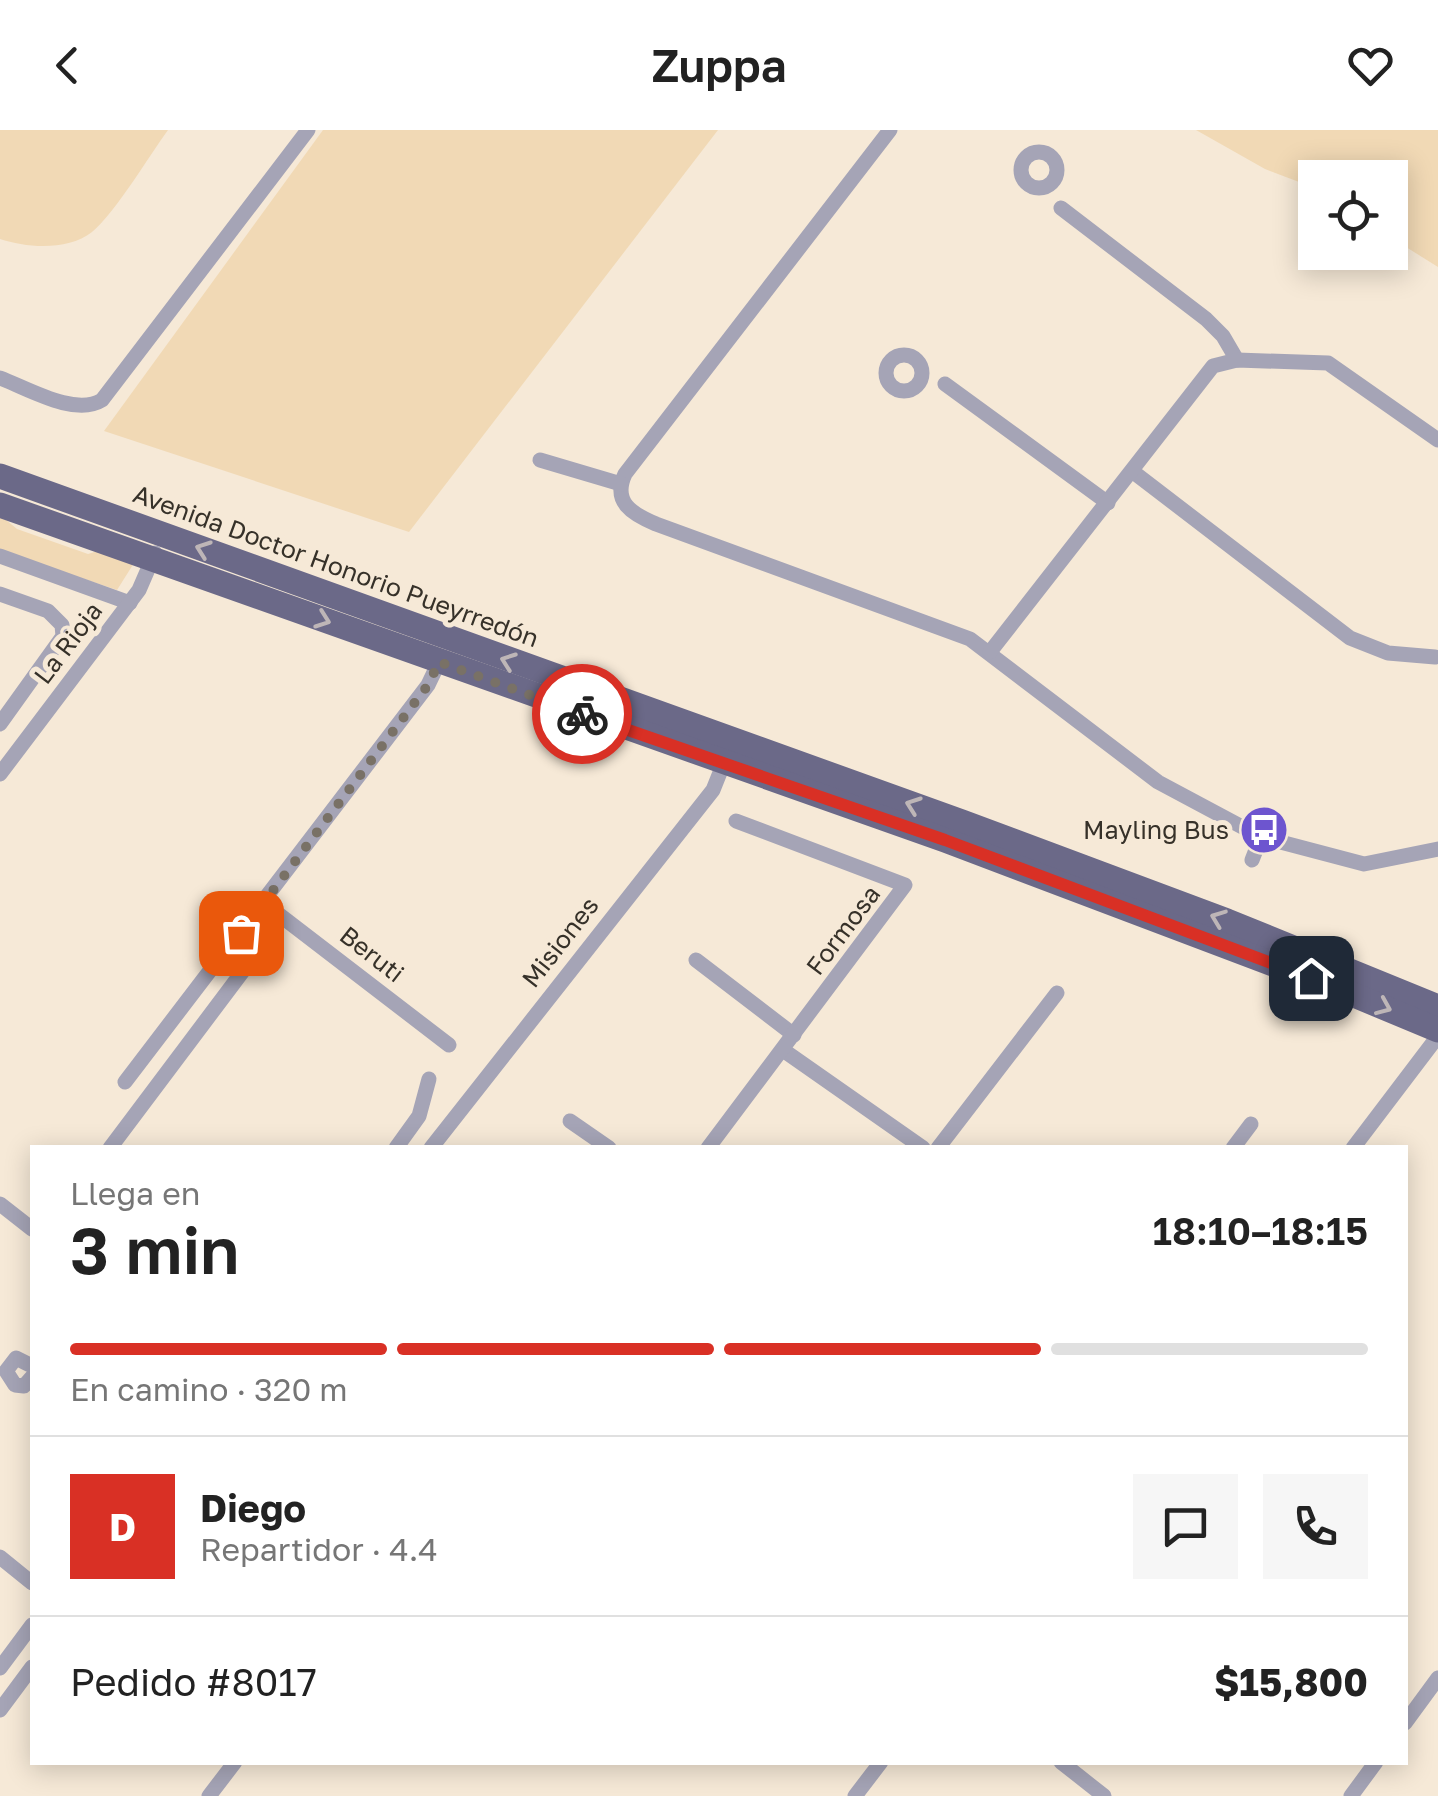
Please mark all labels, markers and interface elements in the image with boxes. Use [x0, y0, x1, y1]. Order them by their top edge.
icon: back [40, 38, 95, 93]
text: Zuppa [651, 38, 787, 92]
icon: heart [1343, 38, 1398, 93]
map controls [1298, 160, 1408, 270]
button: locate [1298, 160, 1408, 270]
street label: Avenida Doctor Honorio Pueyrredón [129, 478, 543, 654]
one-way arrow [195, 541, 213, 561]
street label: La Rioja [27, 596, 108, 690]
one-way arrow [313, 609, 330, 629]
one-way arrow [501, 652, 518, 673]
courier [532, 664, 632, 764]
icon: bike [555, 687, 610, 742]
one-way arrow [906, 796, 923, 817]
bus stop icon: Mayling Bus [1238, 804, 1290, 856]
place label: Mayling Bus [1083, 814, 1229, 845]
street label: Formosa [799, 879, 886, 981]
street label: Misiones [515, 890, 605, 993]
pin [199, 891, 284, 976]
icon: bag [214, 906, 269, 961]
one-way arrow [1210, 910, 1228, 930]
street label: Beruti [334, 919, 411, 988]
pin [1269, 936, 1354, 1021]
icon: home [1284, 951, 1339, 1006]
one-way arrow [1374, 996, 1392, 1016]
text: Llega en [70, 1174, 200, 1212]
text: 18:10–18:15 [1153, 1208, 1368, 1253]
text: 3 min [70, 1210, 239, 1288]
text: En camino · 320 m [70, 1370, 348, 1408]
button: chat [1133, 1474, 1238, 1579]
button: phone [1263, 1474, 1368, 1579]
text: Diego [200, 1485, 306, 1530]
text: D [109, 1504, 136, 1549]
text: Repartidor · 4.4 [200, 1530, 438, 1568]
text: Pedido #8017 [70, 1659, 317, 1704]
text: $15,800 [1214, 1659, 1368, 1704]

